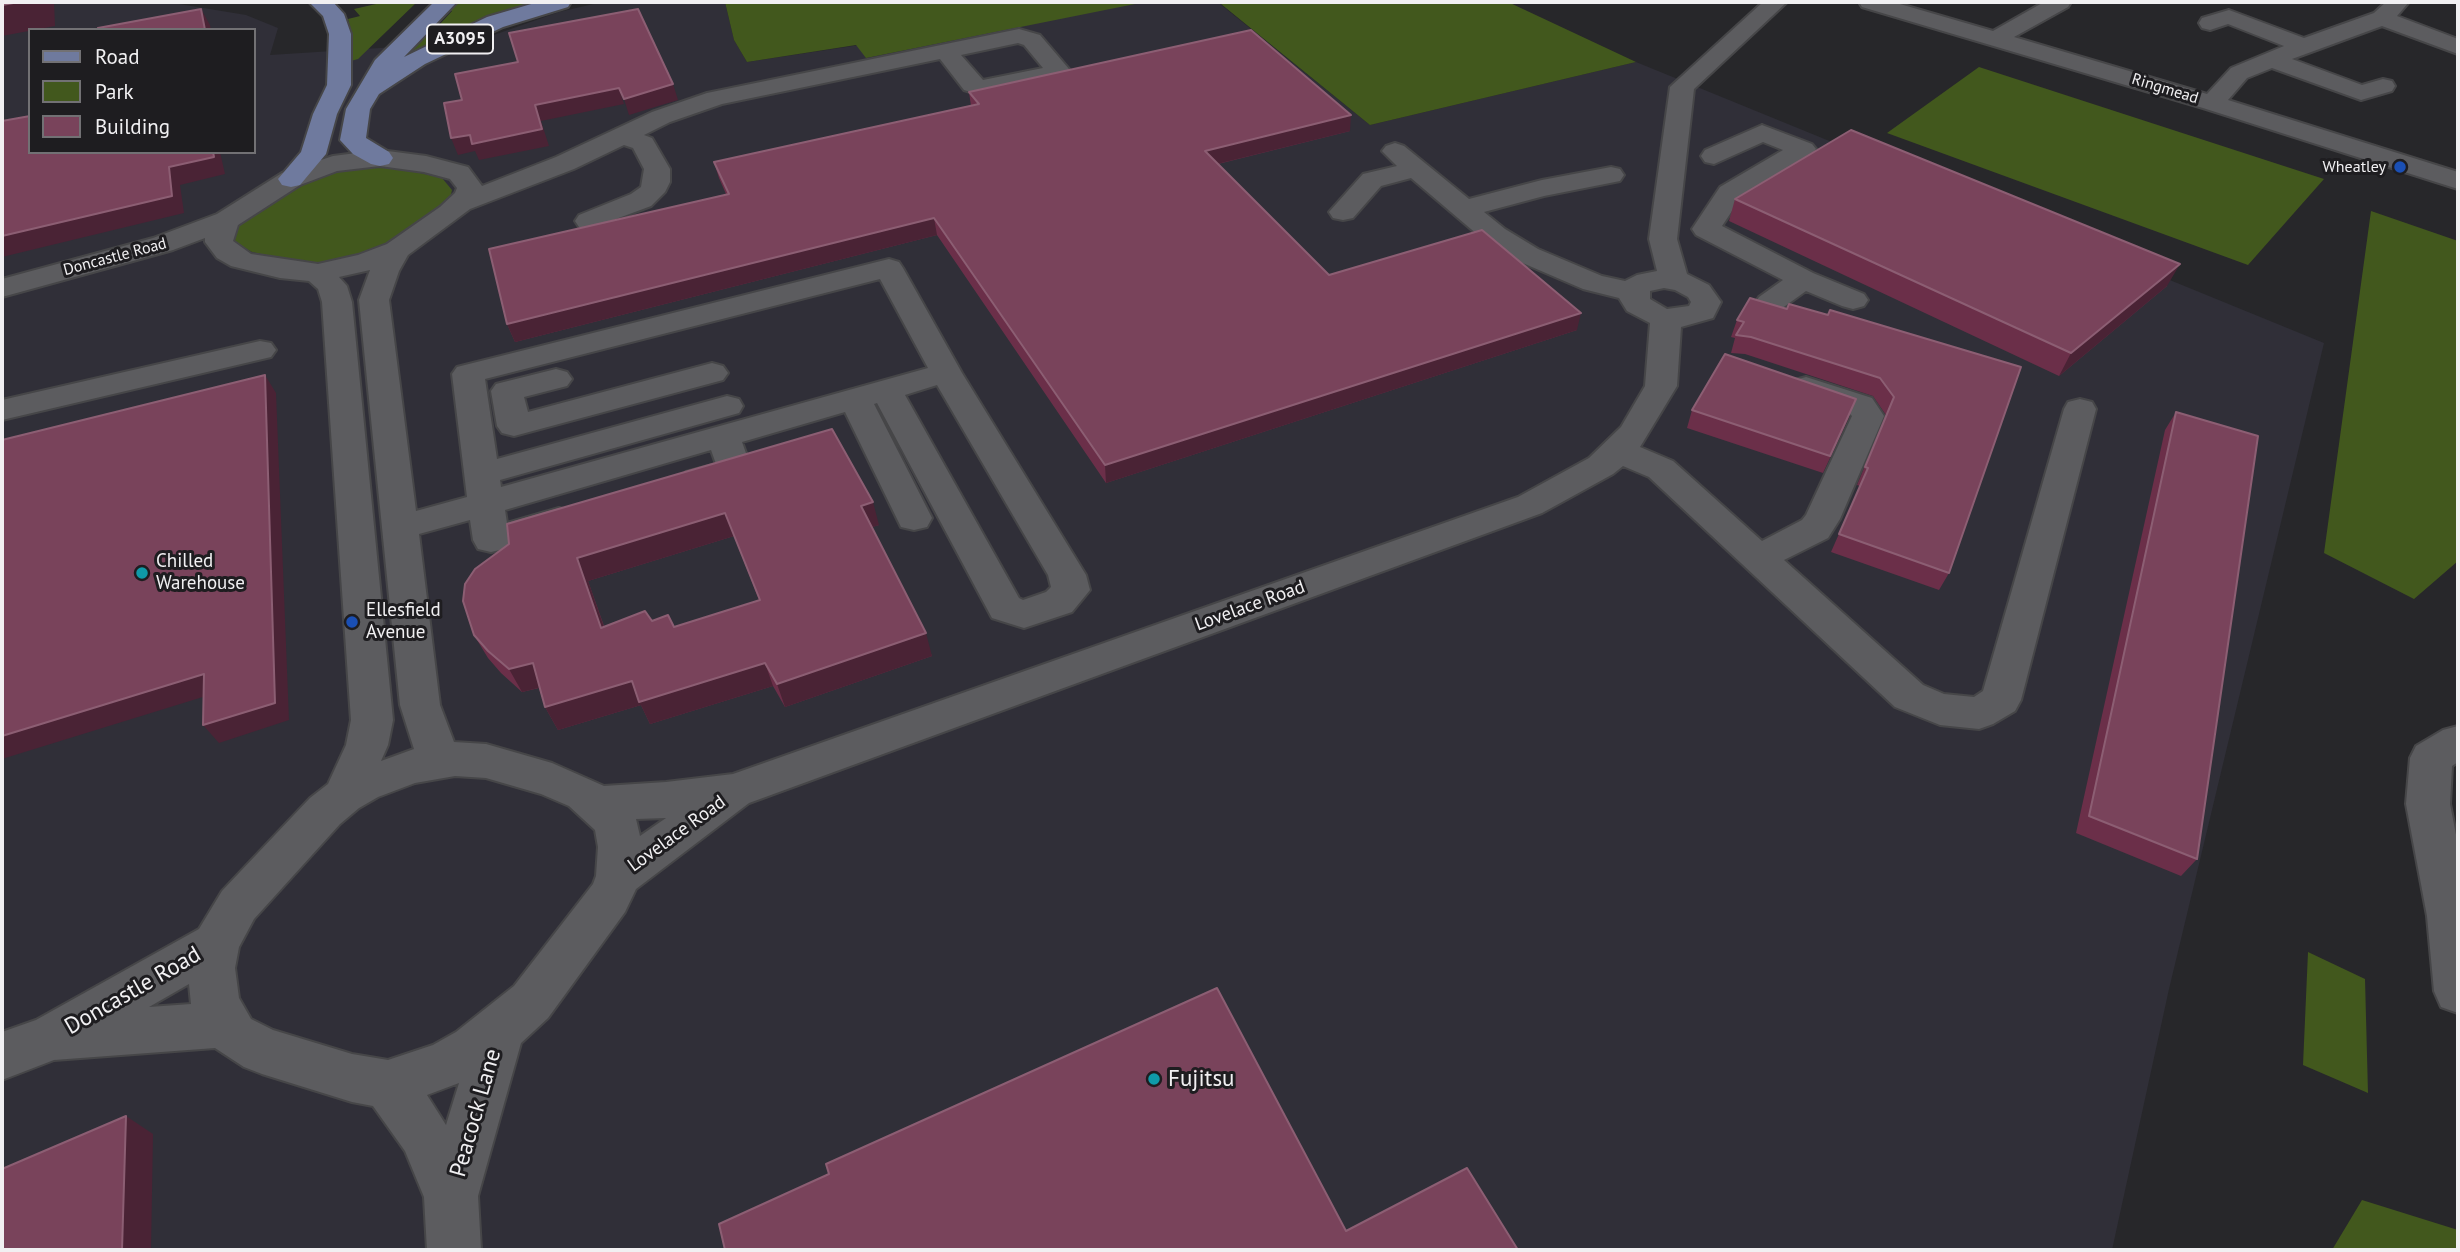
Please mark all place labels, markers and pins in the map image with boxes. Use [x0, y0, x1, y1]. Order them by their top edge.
place label: Wheatley [2323, 157, 2386, 177]
marker: Wheatley [2392, 159, 2408, 175]
place label: Chilled Warehouse [156, 551, 245, 595]
marker: Chilled Warehouse [134, 565, 150, 581]
place label: Ellesfield Avenue [366, 600, 441, 644]
marker: Ellesfield Avenue [344, 614, 360, 630]
place label: Fujitsu [1168, 1065, 1234, 1093]
marker: Fujitsu [1146, 1071, 1162, 1087]

